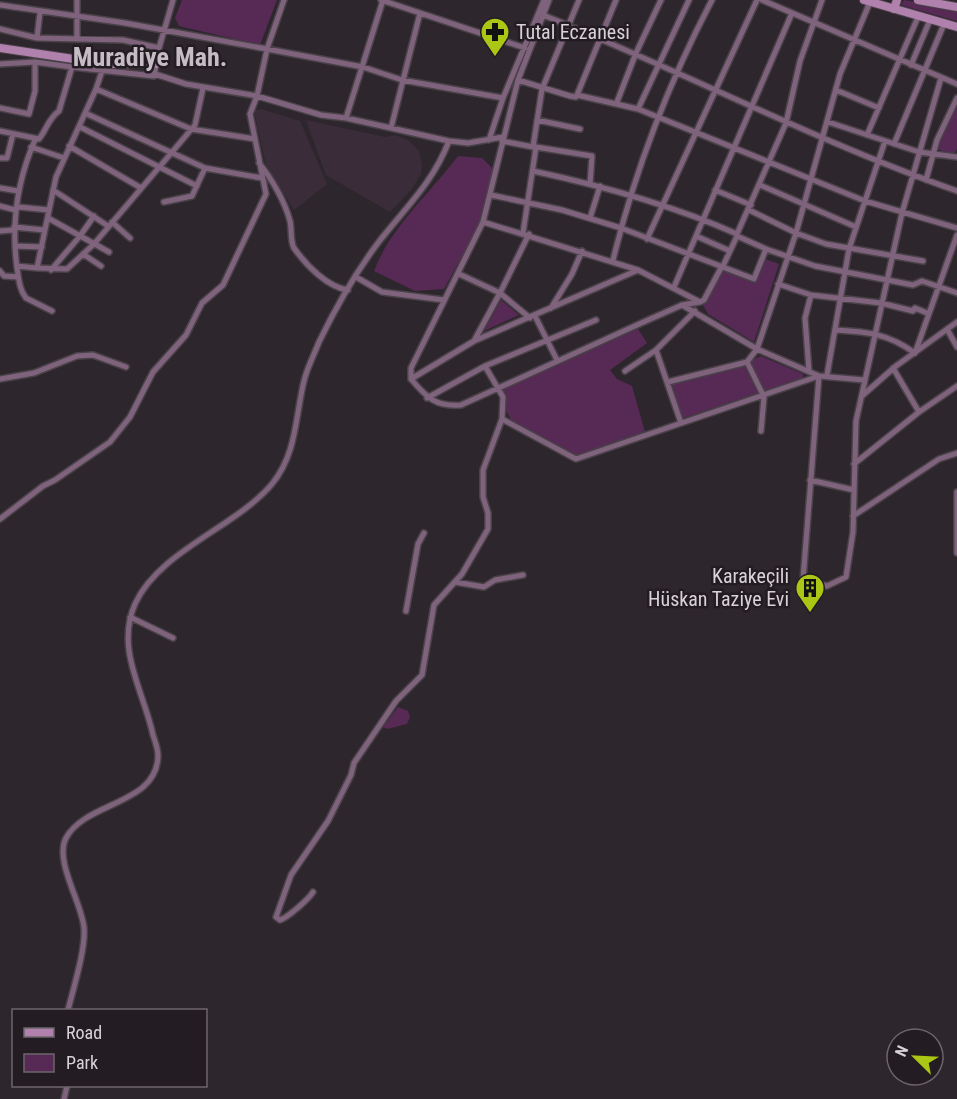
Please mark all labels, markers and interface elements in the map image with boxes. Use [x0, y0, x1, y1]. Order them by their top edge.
pharmacy icon: Tutal Eczanesi [479, 16, 511, 58]
place label: Tutal Eczanesi [516, 20, 630, 44]
district label: Muradiye Mah. [73, 42, 227, 72]
place label: Karakeçili Hüskan Taziye Evi [648, 564, 789, 611]
building icon: Karakeçili Hüskan Taziye Evi [794, 572, 826, 614]
legend [12, 1009, 207, 1087]
text: Road [66, 1022, 102, 1043]
north arrow [885, 1027, 945, 1087]
text: N [891, 1043, 912, 1059]
text: Park [66, 1052, 98, 1073]

